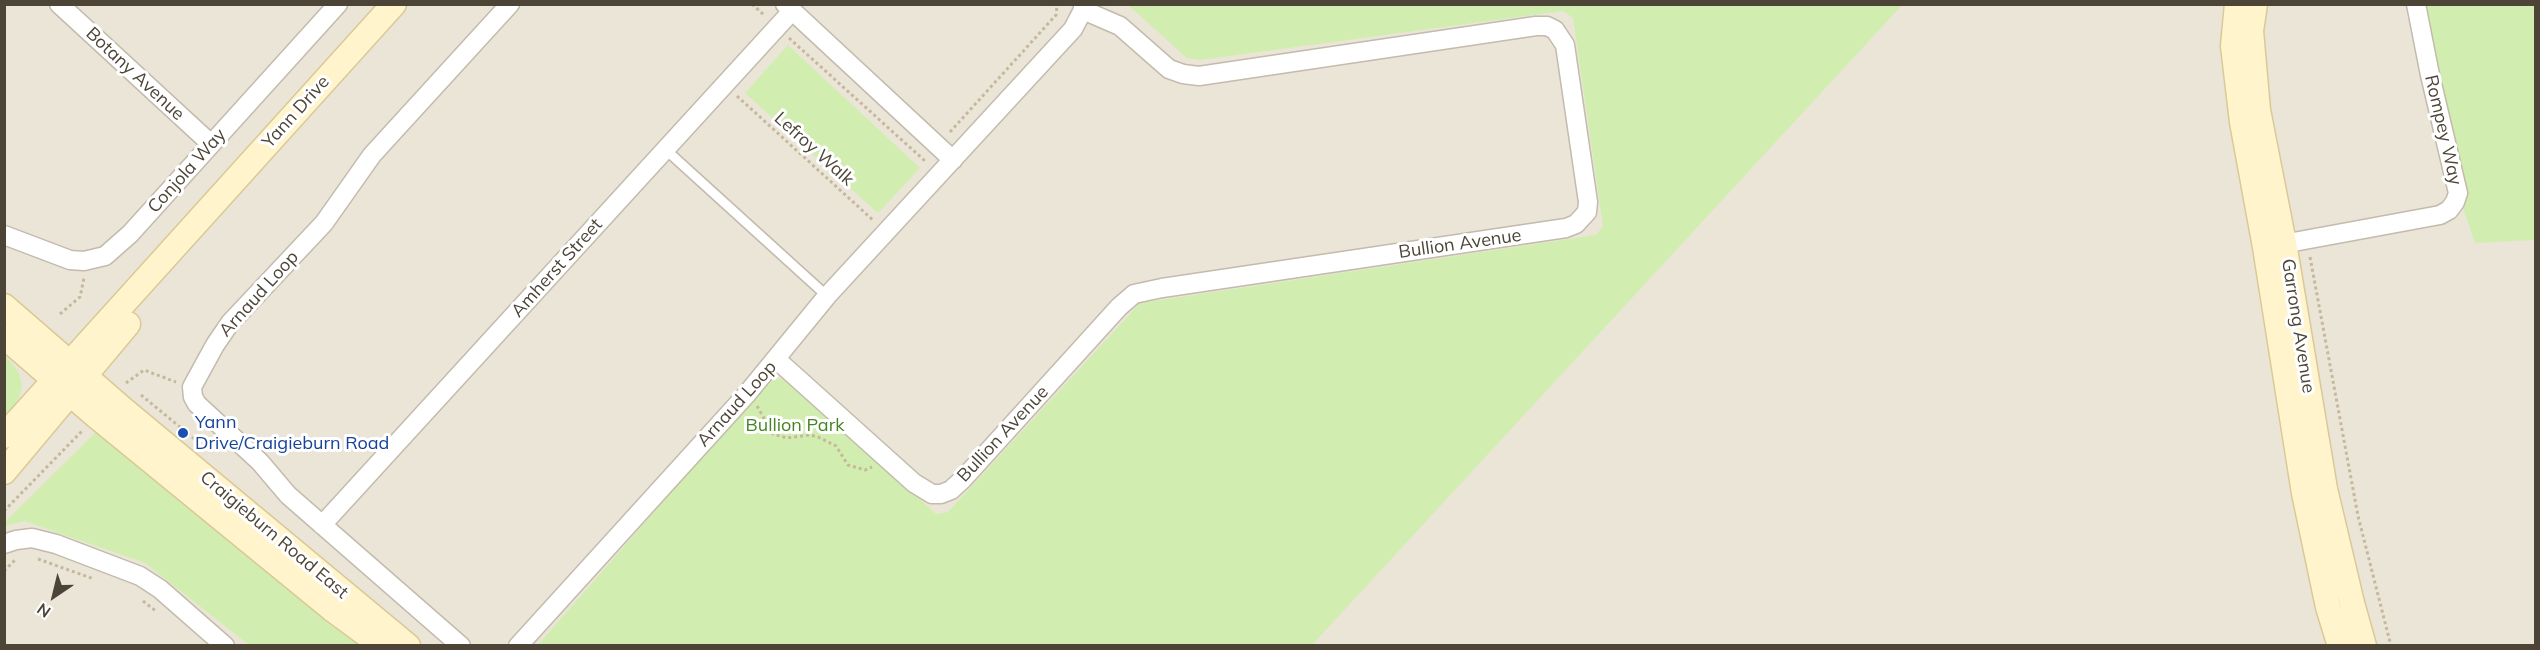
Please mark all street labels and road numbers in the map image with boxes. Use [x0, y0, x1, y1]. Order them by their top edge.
street label: Botany Avenue [81, 23, 189, 125]
street label: Yann Drive [258, 71, 334, 153]
street label: Rompey Way [2420, 73, 2466, 187]
street label: Lefroy Walk [770, 108, 858, 190]
street label: Conjola Way [143, 124, 231, 218]
street label: Amherst Street [507, 214, 607, 322]
street label: Bullion Avenue [1397, 225, 1523, 263]
street label: Arnaud Loop [215, 247, 303, 341]
street label: Garrong Avenue [2277, 257, 2319, 395]
street label: Arnaud Loop [693, 357, 781, 451]
street label: Bullion Avenue [953, 381, 1053, 487]
street label: Craigieburn Road East [195, 467, 353, 603]

